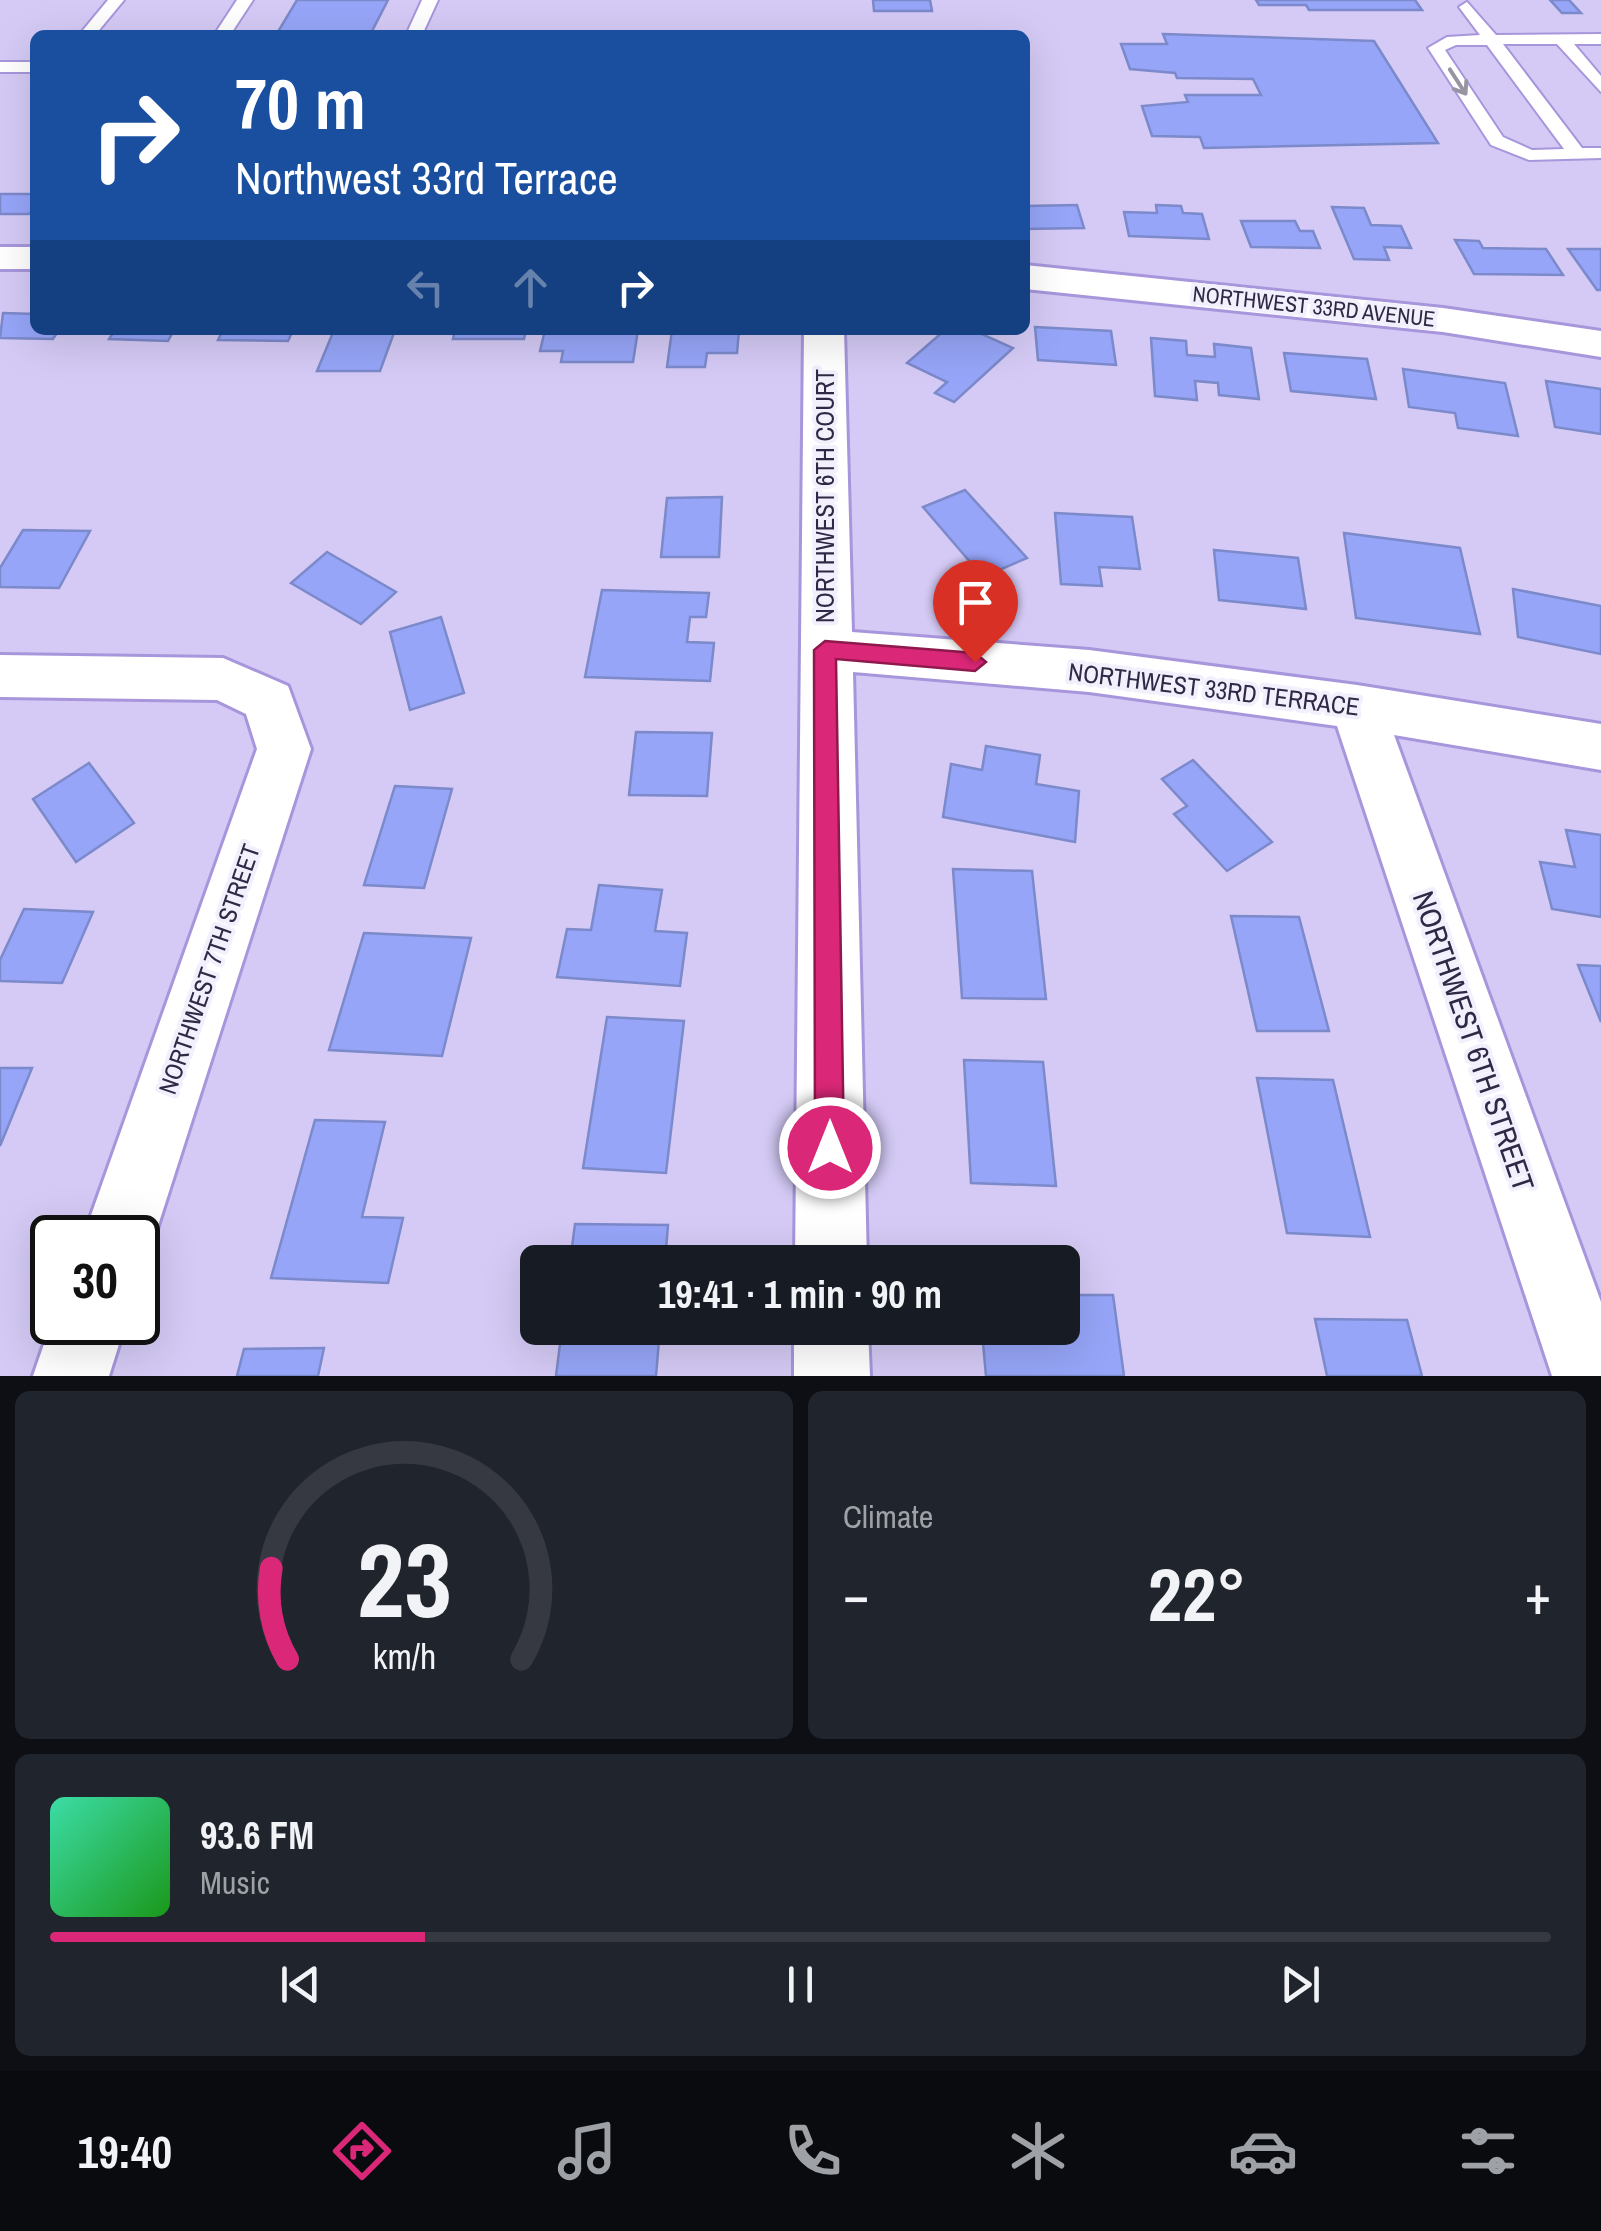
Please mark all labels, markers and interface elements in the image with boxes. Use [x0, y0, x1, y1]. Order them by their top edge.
text: 70 m [235, 57, 366, 151]
one-way arrow [1448, 68, 1468, 95]
icon: right [70, 70, 200, 200]
text: Northwest 33rd Terrace [235, 147, 618, 208]
icon: left [398, 260, 453, 315]
icon: ahead [503, 260, 558, 315]
icon: right [608, 260, 663, 315]
street label: NORTHWEST 33RD AVENUE [1191, 278, 1437, 334]
street label: NORTHWEST 6TH COURT [808, 369, 842, 623]
pin [933, 560, 1018, 663]
icon: arrive [948, 575, 1003, 630]
street label: NORTHWEST 33RD TERRACE [1067, 654, 1361, 724]
street label: NORTHWEST 7TH STREET [150, 839, 268, 1099]
street label: NORTHWEST 6TH STREET [1404, 886, 1544, 1196]
position arrow [778, 1096, 882, 1200]
speed limit sign: 30 [30, 1215, 160, 1345]
text: 19:41 · 1 min · 90 m [658, 1269, 942, 1320]
text: Climate [843, 1495, 933, 1538]
text: 23 [357, 1509, 451, 1649]
text: 22° [1148, 1543, 1246, 1644]
text: − [843, 1557, 869, 1631]
text: + [1525, 1557, 1551, 1631]
text: km/h [372, 1632, 436, 1680]
text: 93.6 FM [200, 1810, 314, 1861]
text: Music [200, 1861, 270, 1904]
icon: previous [273, 1957, 328, 2012]
icon: pause [773, 1957, 828, 2012]
icon: next [1273, 1957, 1328, 2012]
icon: directions [327, 2116, 397, 2186]
icon: music [552, 2116, 622, 2186]
icon: phone [778, 2116, 848, 2186]
icon: climate [1003, 2116, 1073, 2186]
icon: car [1228, 2116, 1298, 2186]
icon: filters [1453, 2116, 1523, 2186]
text: 19:40 [78, 2121, 172, 2182]

